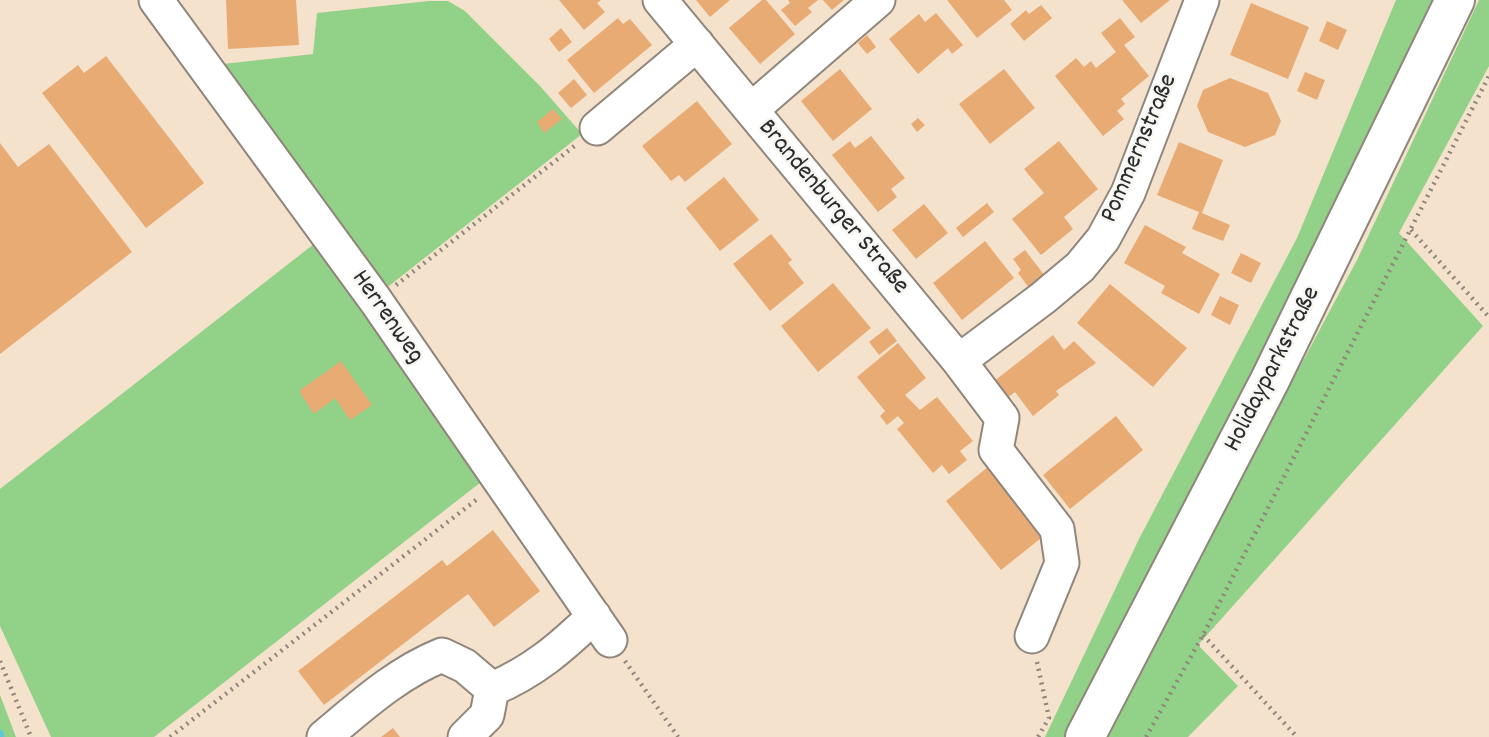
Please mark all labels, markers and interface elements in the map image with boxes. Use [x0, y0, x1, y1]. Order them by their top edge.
street label: Pommernstraße [1096, 70, 1186, 228]
street label: Brandenburger Straße [750, 114, 914, 302]
street label: Herrenweg [343, 265, 429, 371]
street label: Holidayparkstraße [1219, 282, 1329, 458]

